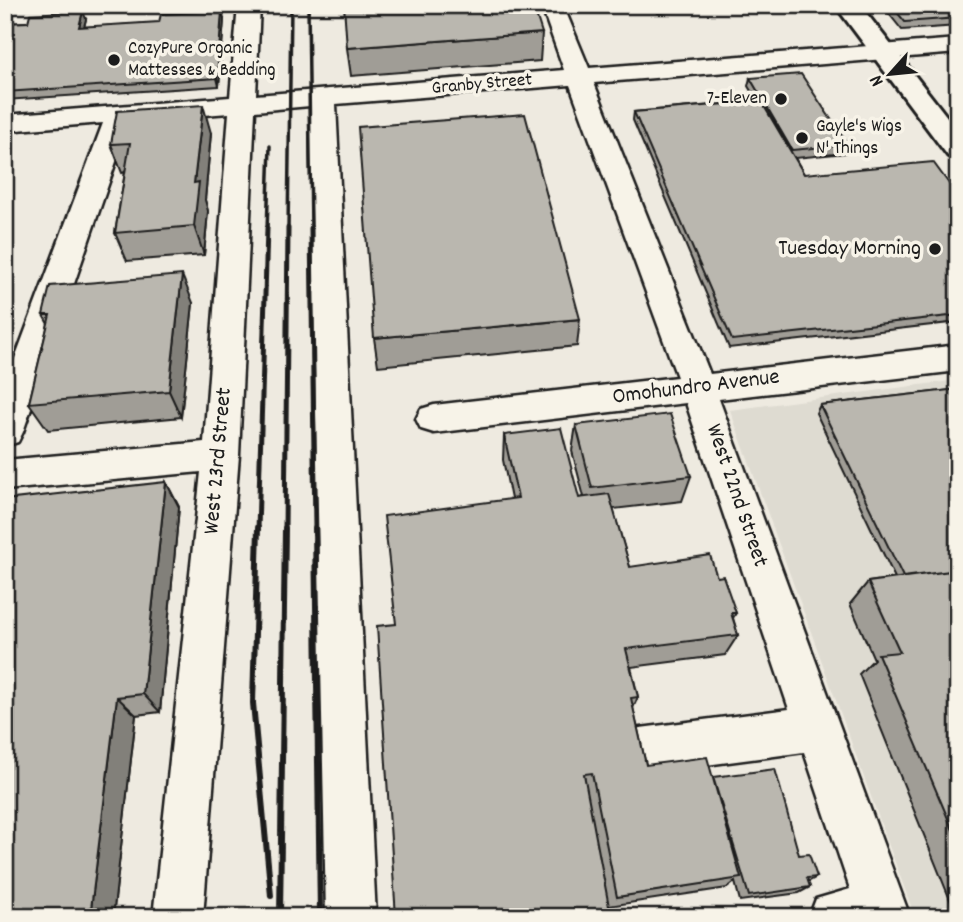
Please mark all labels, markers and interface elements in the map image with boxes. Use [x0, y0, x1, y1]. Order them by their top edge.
place label: CozyPure Organic Mattesses & Bedding [128, 36, 276, 85]
north arrow [855, 38, 925, 108]
marker: CozyPure Organic Mattesses & Bedding [106, 52, 122, 68]
street label: Granby Street [431, 67, 533, 103]
text: N [864, 70, 892, 90]
place label: 7-Eleven [707, 86, 767, 113]
marker: 7-Eleven [773, 91, 789, 107]
place label: Gayle's Wigs N' Things [816, 114, 902, 163]
marker: Gayle's Wigs N' Things [794, 130, 810, 146]
place label: Tuesday Morning [778, 233, 921, 266]
marker: Tuesday Morning [927, 241, 943, 257]
street label: Omohundro Avenue [611, 361, 781, 415]
street label: West 23rd Street [196, 386, 242, 536]
street label: West 22nd Street [696, 420, 776, 572]

